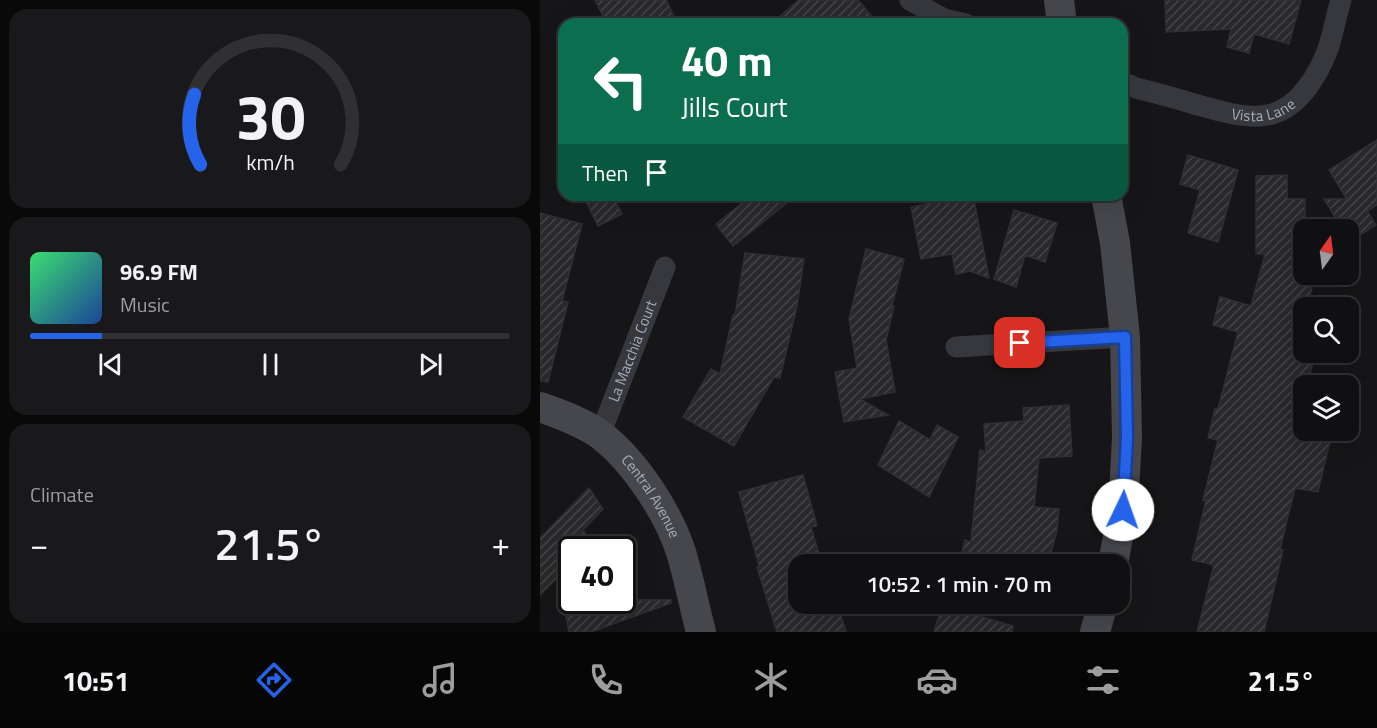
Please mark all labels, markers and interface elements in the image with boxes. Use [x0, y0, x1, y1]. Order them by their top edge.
text: 40 m [681, 28, 773, 92]
icon: left [582, 42, 660, 120]
text: 30 [235, 69, 305, 164]
text: Jills Court [681, 86, 788, 127]
street label: Vista Lane [1230, 93, 1300, 127]
text: km/h [246, 147, 294, 179]
text: Then [582, 156, 628, 190]
icon: arrive [640, 156, 673, 189]
north arrow [1293, 219, 1359, 285]
map controls [1293, 219, 1359, 441]
text: 96.9 FM [120, 255, 198, 289]
text: Music [120, 289, 170, 320]
street label: La Macchia Court [602, 296, 662, 405]
button: search [1293, 297, 1359, 363]
pin [994, 317, 1045, 368]
icon: arrive [1003, 326, 1036, 359]
icon: previous [94, 348, 127, 381]
icon: pause [254, 348, 287, 381]
icon: next [414, 348, 447, 381]
button: layers [1293, 375, 1359, 441]
street label: Central Avenue [616, 449, 686, 541]
position arrow [1091, 478, 1155, 542]
text: Climate [30, 479, 94, 510]
text: 21.5° [214, 509, 326, 577]
text: − [30, 519, 48, 569]
text: + [492, 519, 510, 569]
speed limit sign: 40 [558, 536, 636, 614]
text: 10:52 · 1 min · 70 m [866, 567, 1052, 601]
icon: directions [253, 659, 295, 701]
icon: music [419, 659, 461, 701]
icon: phone [585, 659, 627, 701]
icon: climate [750, 659, 792, 701]
icon: car [916, 659, 958, 701]
icon: filters [1082, 659, 1124, 701]
text: 10:51 [62, 660, 129, 701]
text: 21.5° [1248, 660, 1315, 701]

